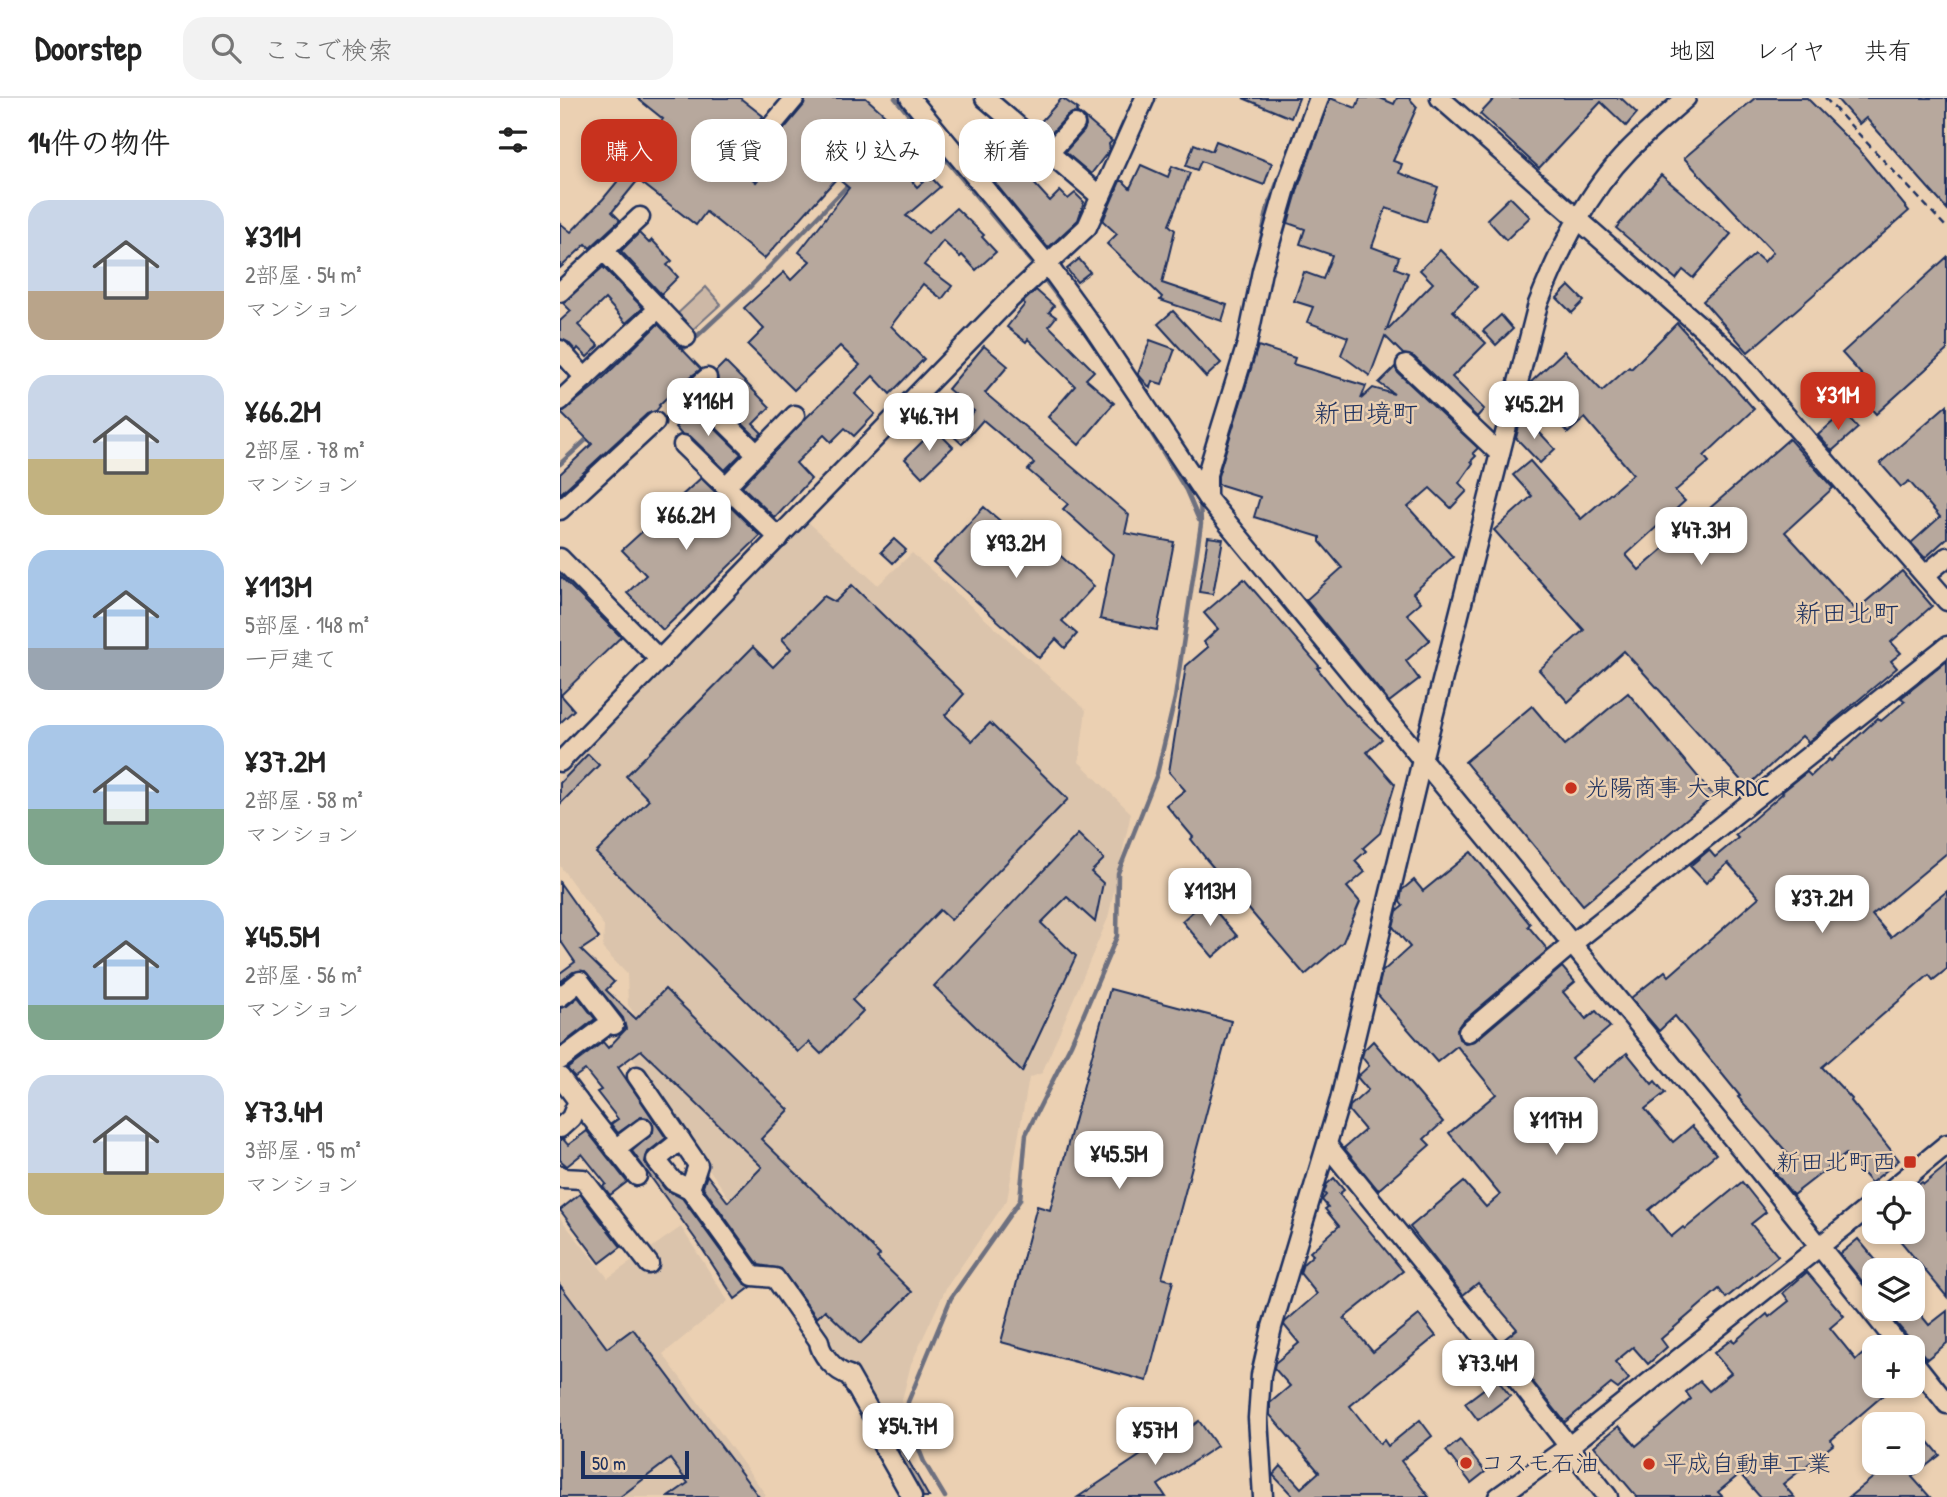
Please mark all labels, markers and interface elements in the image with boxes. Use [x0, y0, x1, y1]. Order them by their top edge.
search box [183, 17, 673, 80]
text: Doorstep [35, 26, 141, 70]
icon: search [207, 29, 245, 67]
text: ここで検索 [263, 32, 393, 67]
text: 地図 [1669, 34, 1717, 66]
text: レイヤ [1755, 34, 1826, 66]
text: 共有 [1864, 34, 1912, 66]
chip: 購入 [581, 119, 677, 182]
chip: 賃貸 [691, 119, 787, 182]
chip: 絞り込み [801, 119, 945, 182]
chip: 新着 [959, 119, 1055, 182]
icon: filters [494, 121, 532, 159]
text: 14件の物件 [28, 122, 170, 162]
text: ¥31M [245, 216, 301, 256]
icon: home [84, 228, 168, 312]
text: 2部屋 · 54 m² [245, 259, 362, 290]
text: マンション [245, 293, 359, 324]
pin: ¥31M [1797, 372, 1879, 432]
pin: ¥116M [659, 378, 757, 438]
text: ¥31M [1816, 379, 1860, 410]
pin: ¥45.2M [1477, 382, 1591, 441]
text: ¥116M [683, 385, 733, 416]
text: ¥45.2M [1505, 388, 1563, 419]
text: ¥66.2M [245, 391, 321, 431]
pin: ¥46.7M [872, 394, 986, 453]
district label: 新田境町 [1314, 395, 1418, 430]
text: ¥46.7M [900, 400, 958, 431]
icon: home [84, 403, 168, 487]
text: 2部屋 · 78 m² [245, 434, 365, 465]
text: マンション [245, 468, 359, 499]
pin: ¥66.2M [629, 492, 743, 552]
text: ¥66.2M [657, 499, 715, 530]
pin: ¥47.3M [1644, 508, 1758, 567]
text: ¥47.3M [1671, 514, 1731, 545]
pin: ¥93.2M [959, 520, 1073, 580]
text: ¥93.2M [987, 527, 1045, 558]
text: ¥113M [245, 566, 312, 606]
icon: home [84, 578, 168, 662]
district label: 新田北町 [1795, 595, 1899, 630]
text: 5部屋 · 148 m² [245, 609, 369, 640]
text: 一戸建て [245, 643, 337, 674]
text: ¥37.2M [245, 741, 326, 781]
icon: home [84, 753, 168, 837]
place label: 光陽商事 大東RDC [1585, 771, 1770, 803]
marker: 光陽商事 大東RDC [1563, 780, 1579, 796]
text: 2部屋 · 58 m² [245, 784, 363, 815]
text: マンション [245, 818, 359, 849]
pin: ¥113M [1161, 868, 1259, 928]
text: ¥113M [1184, 875, 1236, 906]
pin: ¥37.2M [1765, 876, 1879, 935]
text: ¥37.2M [1791, 882, 1853, 913]
text: ¥45.5M [245, 916, 320, 956]
icon: home [84, 928, 168, 1012]
text: 2部屋 · 56 m² [245, 959, 362, 990]
text: マンション [245, 993, 359, 1024]
text: ¥73.4M [245, 1091, 323, 1131]
pin: ¥117M [1507, 1098, 1605, 1157]
icon: home [84, 1103, 168, 1187]
text: ¥117M [1530, 1104, 1582, 1135]
pin: ¥45.5M [1062, 1132, 1176, 1191]
text: 3部屋 · 95 m² [245, 1134, 361, 1165]
text: ¥45.5M [1090, 1138, 1148, 1169]
place label: 新田北町西 [1776, 1145, 1896, 1177]
marker: 新田北町西 [1902, 1154, 1918, 1170]
text: マンション [245, 1168, 359, 1199]
map controls [1862, 1181, 1925, 1475]
button: locate [1862, 1181, 1925, 1244]
button: layers [1862, 1258, 1925, 1321]
button: + [1862, 1335, 1925, 1398]
pin: ¥73.4M [1431, 1340, 1545, 1400]
text: ¥73.4M [1458, 1347, 1518, 1378]
pin: ¥54.7M [851, 1404, 965, 1463]
pin: ¥57M [1114, 1408, 1196, 1467]
text: ¥54.7M [878, 1410, 938, 1441]
button: − [1862, 1412, 1925, 1475]
text: ¥57M [1132, 1414, 1178, 1445]
place label: コスモ石油 [1480, 1446, 1599, 1478]
place label: 平成自動車工業 [1663, 1447, 1831, 1479]
scale bar [581, 1448, 690, 1480]
text: 50 m [592, 1450, 626, 1476]
marker: コスモ石油 [1458, 1455, 1474, 1471]
marker: 平成自動車工業 [1641, 1456, 1657, 1472]

